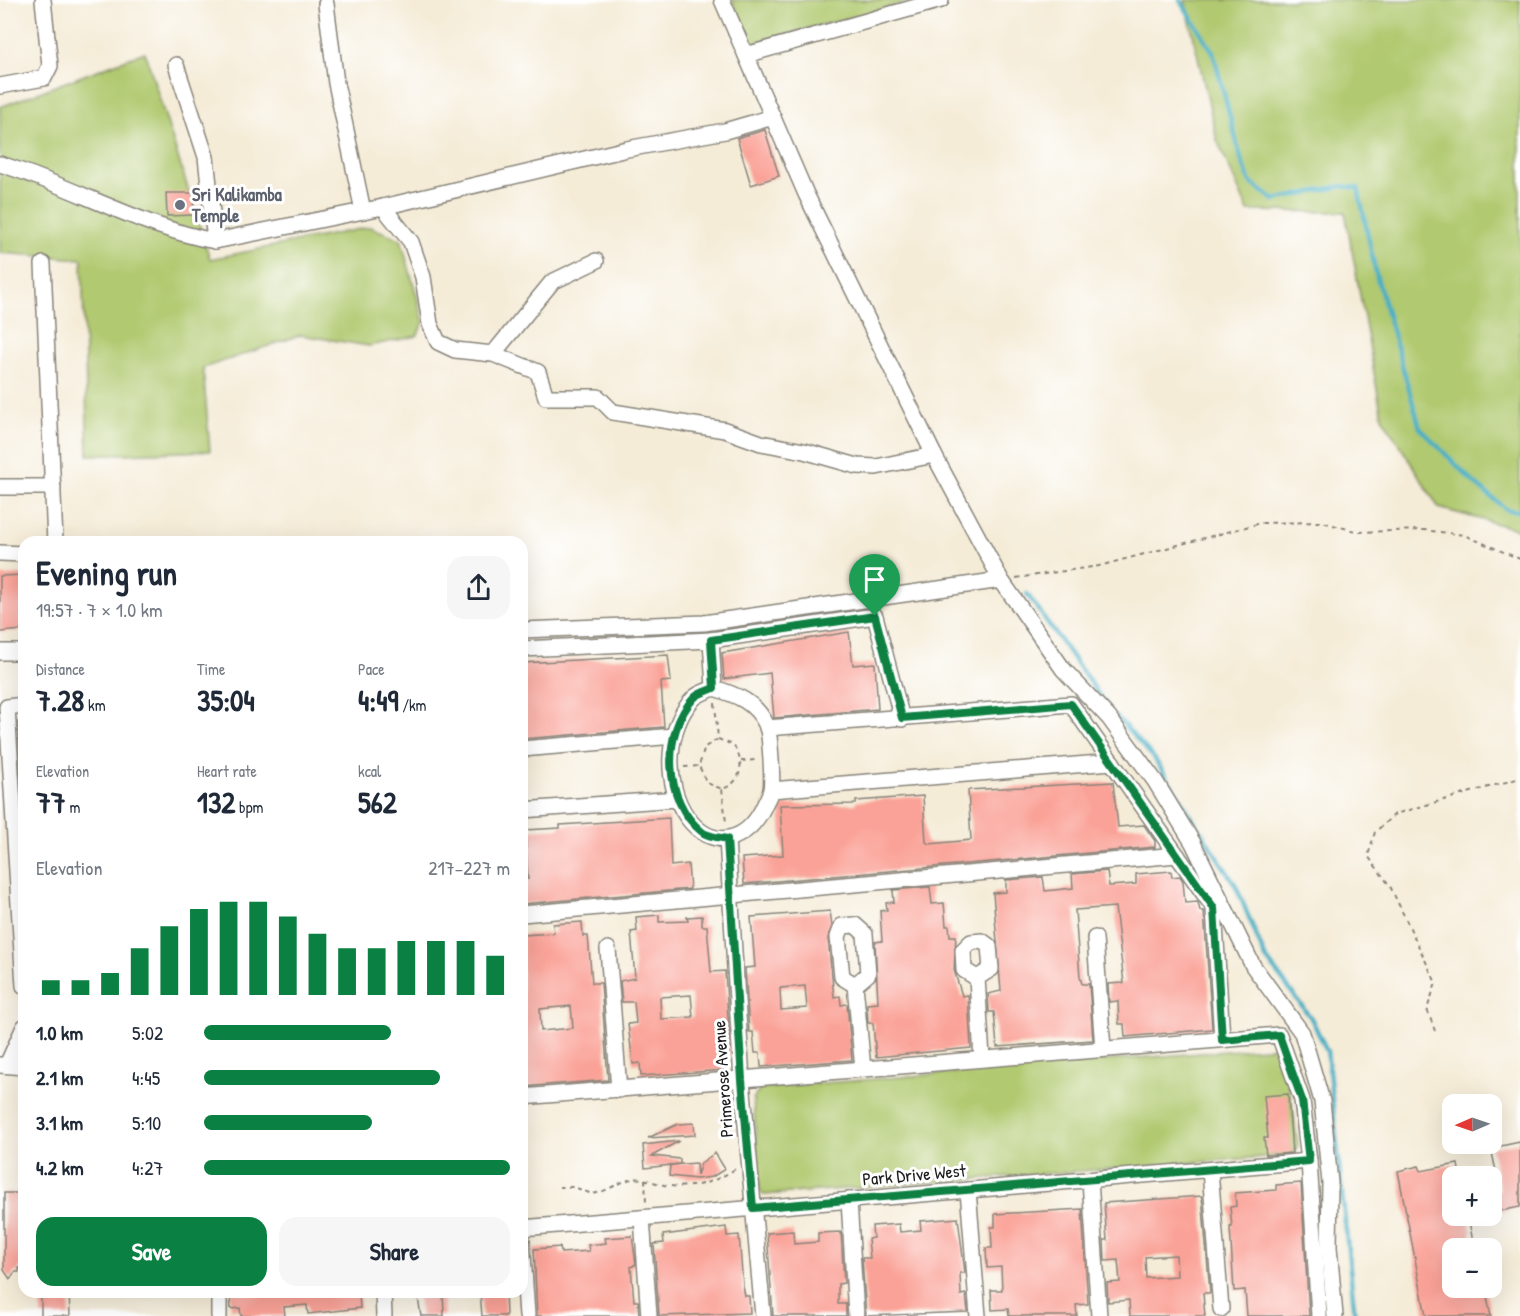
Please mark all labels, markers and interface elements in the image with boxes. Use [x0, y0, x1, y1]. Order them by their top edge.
place label: Sri Kalikamba Temple [191, 182, 283, 229]
marker: Sri Kalikamba Temple [173, 198, 187, 212]
text: Evening run [36, 551, 177, 595]
pin [849, 554, 900, 616]
button: share [447, 556, 510, 619]
icon: arrive [858, 563, 891, 596]
text: 19:57 · 7 × 1.0 km [36, 596, 163, 623]
text: Distance [36, 658, 85, 680]
text: Time [197, 658, 225, 680]
text: Pace [358, 658, 385, 680]
text: 7.28 [36, 680, 84, 720]
text: 35:04 [197, 680, 255, 720]
text: 4:49 [358, 680, 398, 720]
text: km [84, 694, 106, 716]
text: /km [398, 694, 426, 716]
text: Elevation [36, 760, 89, 782]
text: Heart rate [197, 760, 257, 782]
text: kcal [358, 760, 381, 782]
text: 77 [36, 782, 66, 822]
text: 132 [197, 782, 235, 822]
text: 562 [358, 782, 397, 822]
text: m [66, 796, 80, 818]
text: bpm [235, 796, 263, 818]
text: Elevation [36, 854, 102, 881]
text: 217–227 m [428, 854, 510, 881]
text: 1.0 km [36, 1019, 83, 1046]
text: 5:02 [132, 1019, 163, 1046]
street label: Primerose Avenue [706, 1020, 739, 1138]
text: 2.1 km [36, 1064, 83, 1091]
text: 4:45 [132, 1064, 160, 1091]
north arrow [1442, 1094, 1502, 1154]
map controls [1442, 1094, 1502, 1298]
text: 3.1 km [36, 1109, 83, 1136]
text: 5:10 [132, 1109, 161, 1136]
text: 4.2 km [36, 1154, 84, 1181]
text: 4:27 [132, 1154, 163, 1181]
street label: Park Drive West [861, 1157, 967, 1191]
button: + [1442, 1166, 1502, 1226]
button: Save [36, 1217, 267, 1286]
button: Share [279, 1217, 510, 1286]
button: − [1442, 1238, 1502, 1298]

